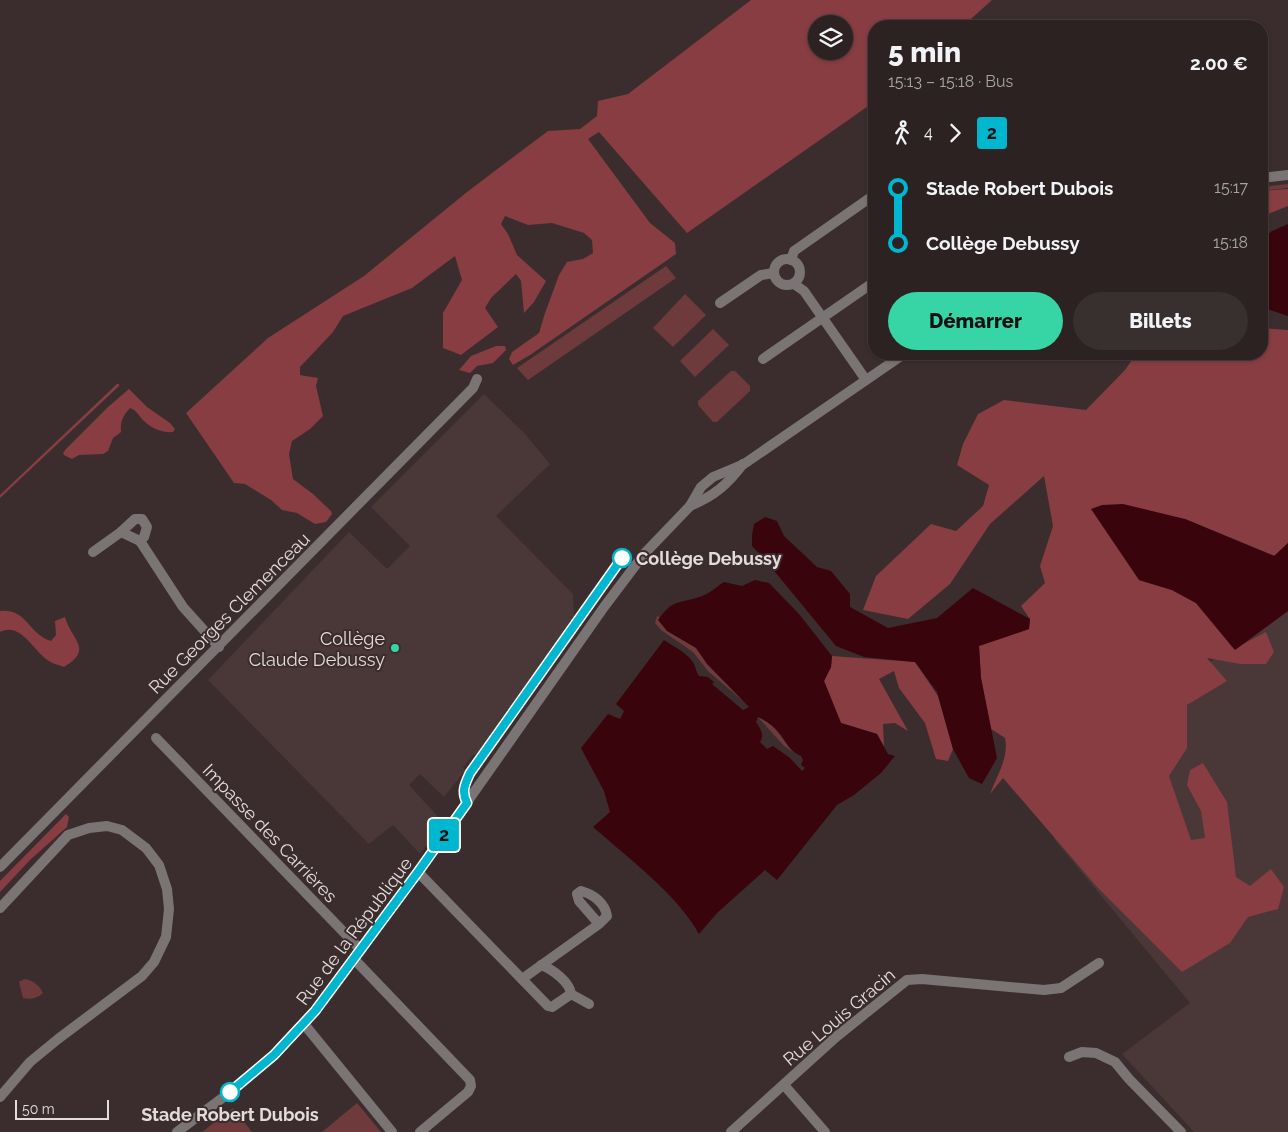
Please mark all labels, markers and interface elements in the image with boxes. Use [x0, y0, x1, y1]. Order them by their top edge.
map controls [808, 15, 853, 60]
button: layers [808, 15, 853, 60]
text: 5 min [888, 36, 961, 69]
text: 2.00 € [1190, 52, 1248, 74]
text: 15:13 – 15:18 · Bus [888, 72, 1013, 91]
icon: walk [888, 119, 916, 147]
icon: forward [941, 119, 969, 147]
text: 2 [987, 122, 997, 143]
text: 4 [924, 123, 933, 142]
text: Stade Robert Dubois [926, 177, 1113, 199]
text: 15:17 [1214, 178, 1248, 197]
text: Collège Debussy [926, 232, 1080, 254]
text: 15:18 [1213, 233, 1248, 252]
button: Démarrer [888, 292, 1063, 350]
button: Billets [1073, 292, 1248, 350]
street label: Rue Georges Clemenceau [144, 528, 314, 698]
marker: Collège Debussy [612, 548, 632, 568]
place label: Collège Debussy [636, 548, 782, 569]
place label: Collège Claude Debussy [249, 628, 385, 670]
marker: Collège Claude Debussy [389, 642, 401, 654]
street label: Impasse des Carrières [199, 759, 342, 907]
line badge: 2 [428, 819, 460, 851]
text: 2 [439, 824, 449, 845]
street label: Rue de la République [292, 853, 417, 1009]
street label: Rue Louis Gracin [779, 964, 899, 1070]
marker: Stade Robert Dubois [220, 1082, 240, 1102]
scale bar [15, 1097, 109, 1120]
text: 50 m [22, 1101, 55, 1117]
place label: Stade Robert Dubois [141, 1104, 319, 1125]

